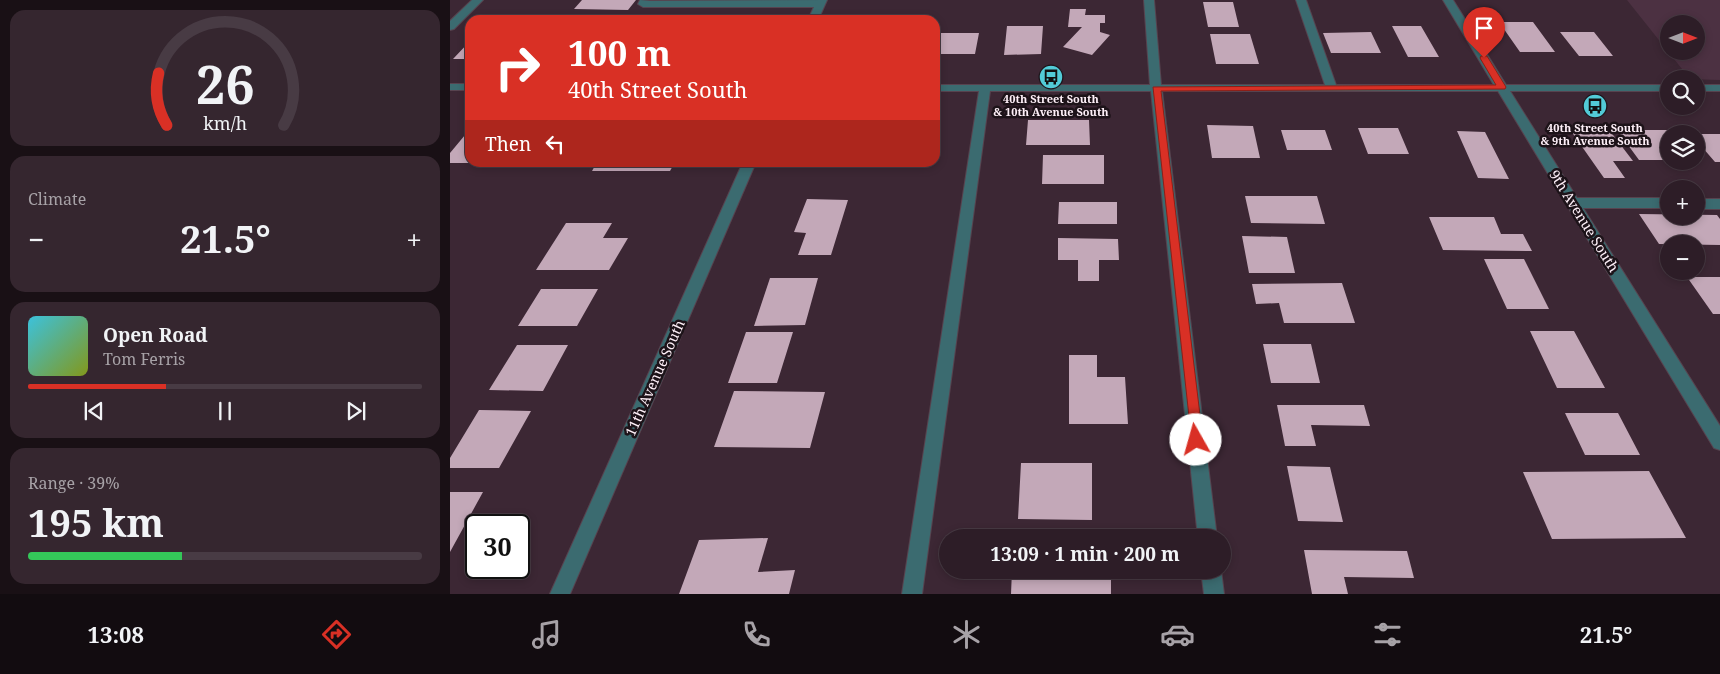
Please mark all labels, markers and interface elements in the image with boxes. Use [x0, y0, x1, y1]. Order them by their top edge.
pin [1463, 7, 1505, 58]
icon: arrive [1470, 14, 1498, 42]
north arrow [1660, 15, 1705, 60]
map controls [1660, 15, 1705, 280]
text: 100 m [568, 29, 671, 76]
icon: right [485, 35, 550, 100]
text: 26 [196, 48, 254, 119]
bus stop icon: 40th Street South & 10th Avenue South [1038, 64, 1064, 90]
button: search [1660, 70, 1705, 115]
text: 40th Street South [568, 74, 747, 104]
place label: 40th Street South & 10th Avenue South [993, 91, 1109, 119]
bus stop icon: 40th Street South & 9th Avenue South [1582, 93, 1608, 119]
text: km/h [203, 111, 247, 135]
place label: 40th Street South & 9th Avenue South [1540, 120, 1650, 148]
button: layers [1660, 125, 1705, 170]
icon: left [541, 130, 569, 158]
text: Then [485, 131, 531, 157]
street label: 9th Avenue South [1545, 166, 1624, 276]
button: + [1660, 180, 1705, 225]
text: Climate [28, 188, 86, 210]
text: 21.5° [180, 212, 271, 264]
text: − [28, 220, 44, 258]
text: + [406, 220, 422, 258]
button: − [1660, 235, 1705, 280]
street label: 11th Avenue South [620, 317, 689, 439]
text: Open Road [103, 322, 208, 348]
text: Tom Ferris [103, 348, 185, 370]
icon: previous [80, 397, 108, 425]
icon: pause [211, 397, 239, 425]
icon: next [342, 397, 370, 425]
position arrow [1169, 413, 1221, 465]
text: Range · 39% [28, 472, 120, 494]
text: 195 km [28, 496, 164, 548]
speed limit sign: 30 [465, 514, 530, 579]
text: 13:09 · 1 min · 200 m [990, 541, 1180, 567]
icon: directions [319, 617, 354, 652]
icon: music [529, 617, 564, 652]
icon: phone [739, 617, 774, 652]
icon: climate [949, 617, 984, 652]
icon: car [1160, 617, 1195, 652]
icon: filters [1370, 617, 1405, 652]
text: 13:08 [88, 619, 144, 649]
text: 21.5° [1580, 619, 1632, 649]

